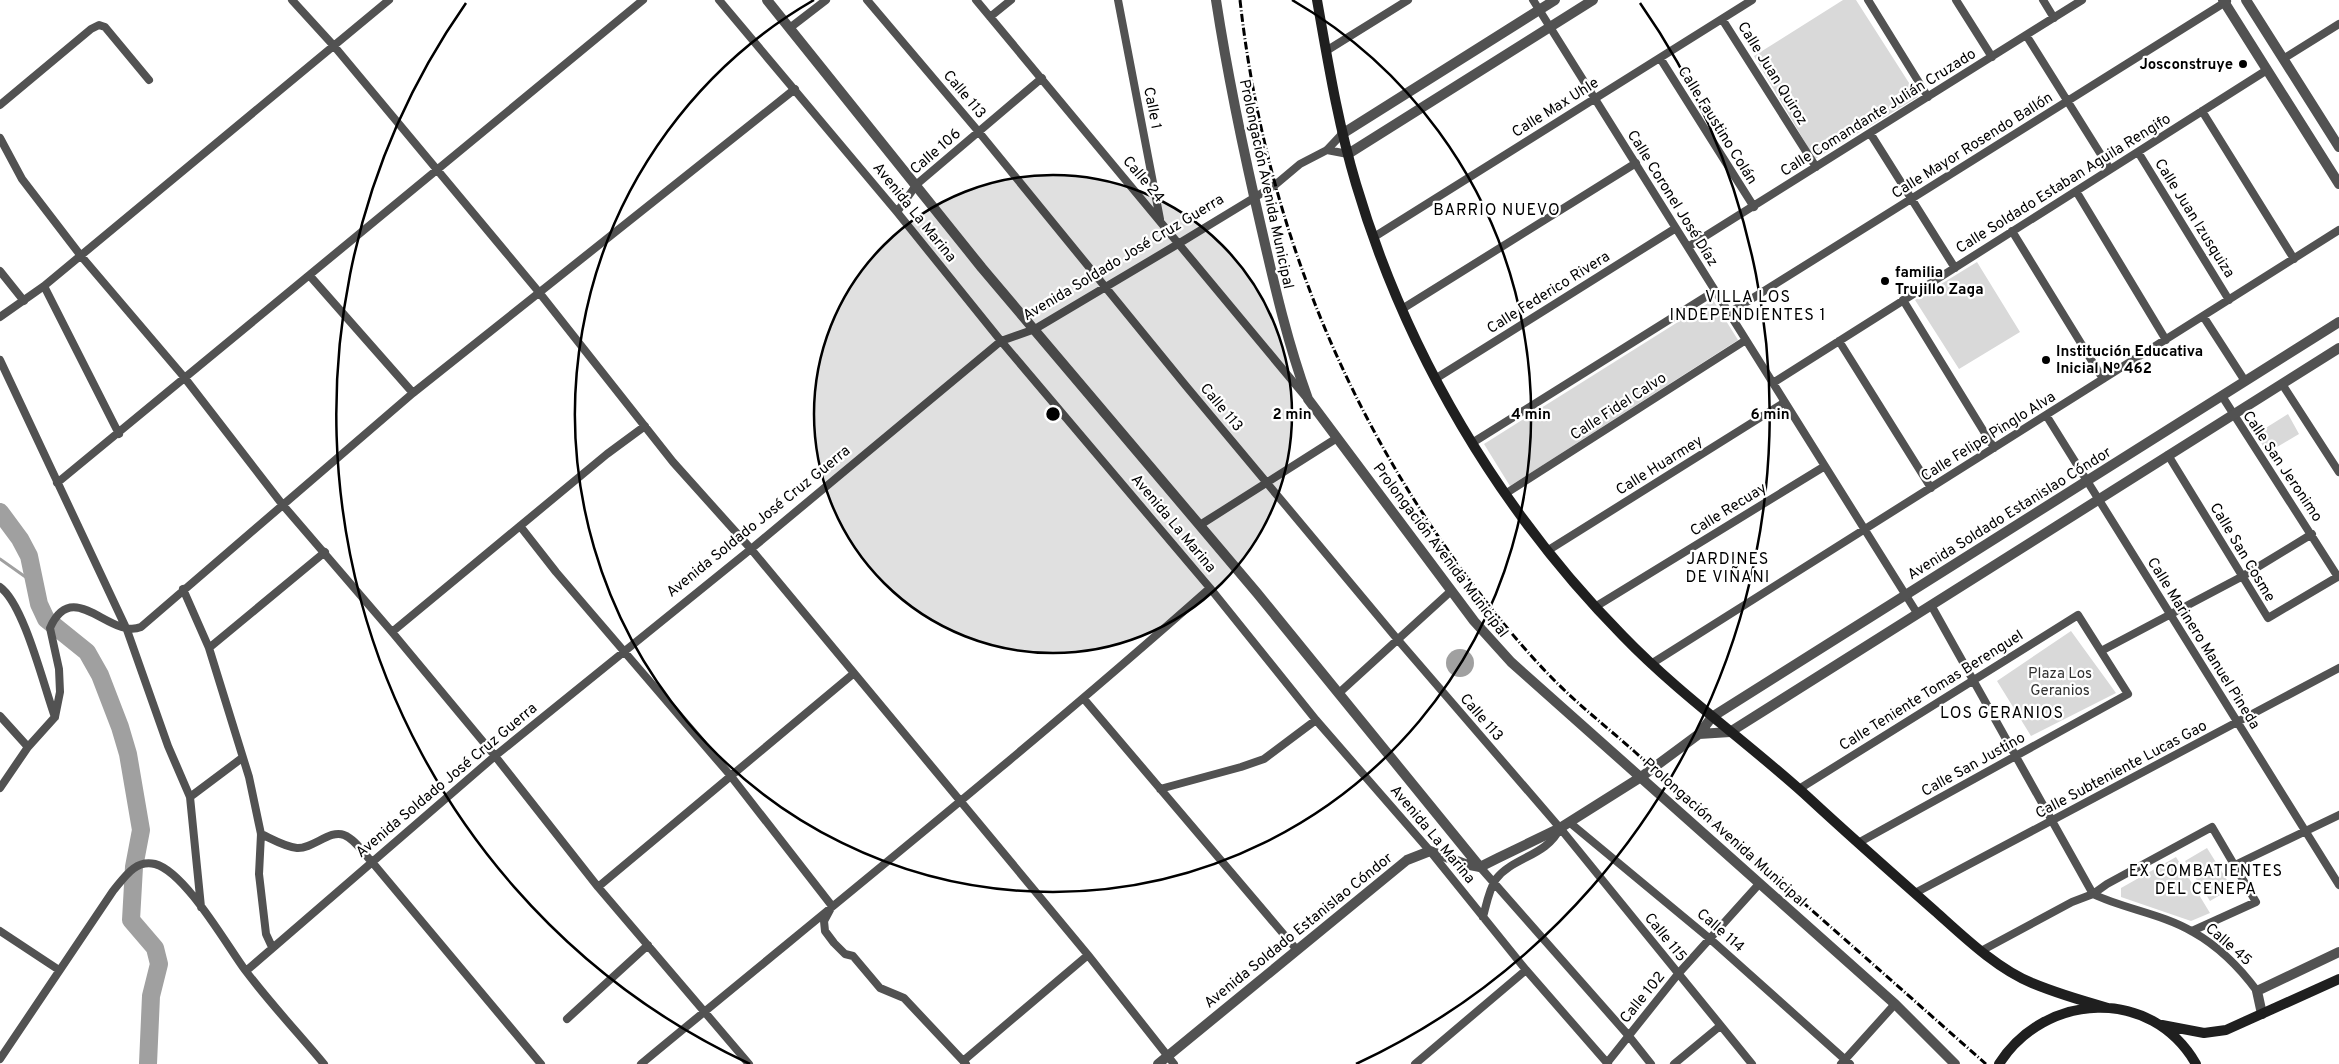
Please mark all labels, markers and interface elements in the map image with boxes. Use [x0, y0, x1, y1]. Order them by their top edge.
street label: Calle Juan Quiroz [1732, 19, 1811, 129]
street label: Calle Comandante Julián Cruzado [1777, 45, 1980, 181]
place label: Josconstruye [2139, 56, 2233, 75]
marker: Josconstruye [2237, 58, 2249, 70]
street label: Calle Faustino Colán [1673, 63, 1761, 188]
street label: Calle 113 [938, 67, 990, 123]
street label: Calle Max Uhle [1509, 74, 1603, 143]
street label: Prolongación Avenida Municipal [1234, 78, 1297, 291]
street label: Calle 1 [1138, 86, 1165, 131]
street label: Calle Mayor Rosendo Ballón [1889, 89, 2057, 204]
street label: Calle Soldado Estaban Aguila Rengifo [1953, 110, 2175, 259]
street label: Calle 106 [907, 125, 965, 179]
street label: Calle Coronel José Díaz [1622, 127, 1722, 271]
street label: Calle 24 [1118, 153, 1168, 207]
street label: Calle Juan Izusquiza [2149, 156, 2238, 282]
street label: Avenida La Marina [868, 159, 960, 267]
street label: Avenida Soldado José Cruz Guerra [1020, 191, 1228, 326]
district label: BARRIO NUEVO [1433, 201, 1561, 221]
street label: Calle Federico Rivera [1484, 248, 1614, 339]
place label: familia Trujillo Zaga [1895, 264, 1984, 300]
marker: familia Trujillo Zaga [1879, 275, 1891, 287]
district label: VILLA LOS INDEPENDIENTES 1 [1670, 288, 1826, 326]
place label: Institución Educativa Inicial Nº 462 [2056, 343, 2203, 379]
marker: Institución Educativa Inicial Nº 462 [2040, 354, 2052, 366]
street label: Calle Fidel Calvo [1567, 369, 1670, 445]
street label: Calle 113 [1195, 380, 1247, 436]
street label: Calle Felipe Pinglo Alva [1918, 388, 2060, 487]
centre of rings [1044, 405, 1062, 423]
text: 2 min [1272, 406, 1312, 425]
text: 4 min [1511, 406, 1551, 425]
text: 6 min [1750, 406, 1790, 425]
street label: Calle San Jeronimo [2238, 408, 2326, 526]
street label: Calle Huarmey [1613, 432, 1707, 500]
street label: Avenida Soldado José Cruz Guerra [663, 442, 855, 602]
street label: Avenida Soldado Estanislao Cóndor [1904, 443, 2115, 585]
street label: Prolongación Avenida Municipal [1368, 460, 1512, 642]
street label: Avenida La Marina [1126, 471, 1220, 577]
street label: Calle Recuay [1687, 479, 1771, 541]
street label: Calle San Cosme [2205, 500, 2279, 606]
district label: JARDINES DE VIÑANI [1686, 550, 1770, 588]
street label: Calle Marinero Manuel Pineda [2142, 554, 2264, 733]
street label: Calle Teniente Tomas Berenguel [1836, 627, 2027, 756]
park label: Plaza Los Geranios [2028, 665, 2092, 701]
street label: Calle 113 [1455, 690, 1507, 746]
street label: Avenida Soldado José Cruz Guerra [352, 700, 542, 863]
district label: LOS GERANIOS [1940, 704, 2064, 724]
street label: Calle Subteniente Lucas Gao [2033, 717, 2211, 824]
street label: Calle San Justino [1918, 729, 2029, 802]
street label: Prolongación Avenida Municipal [1638, 754, 1810, 912]
street label: Avenida La Marina [1385, 782, 1479, 888]
street label: Avenida Soldado Estanislao Cóndor [1201, 849, 1397, 1013]
district label: EX COMBATIENTES DEL CENEPA [2129, 862, 2283, 900]
street label: Calle 114 [1692, 905, 1748, 957]
street label: Calle 115 [1639, 910, 1690, 966]
street label: Calle 45 [2201, 920, 2255, 971]
street label: Calle 102 [1616, 968, 1670, 1028]

